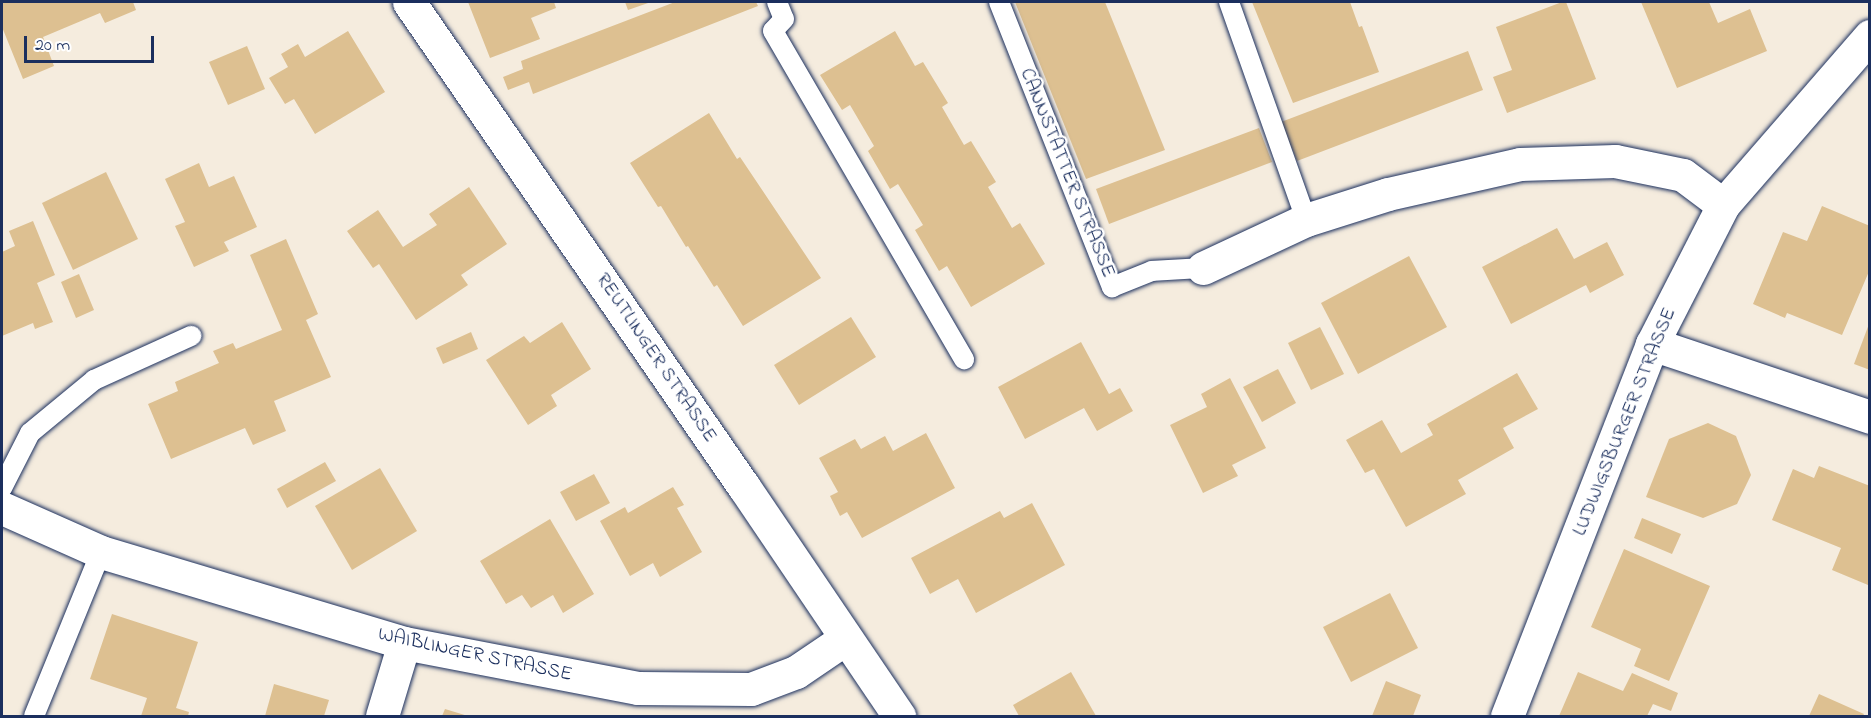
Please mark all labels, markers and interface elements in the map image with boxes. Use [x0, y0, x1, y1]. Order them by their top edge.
scale bar [27, 24, 158, 62]
text: 20 m [35, 33, 70, 59]
street label: CANNSTATTER STRASSE [1014, 65, 1120, 281]
street label: REUTLINGER STRASSE [590, 269, 722, 447]
street label: LUDWIGSBURGER STRASSE [1568, 304, 1682, 540]
street label: WAIBLINGER STRASSE [376, 623, 574, 687]

